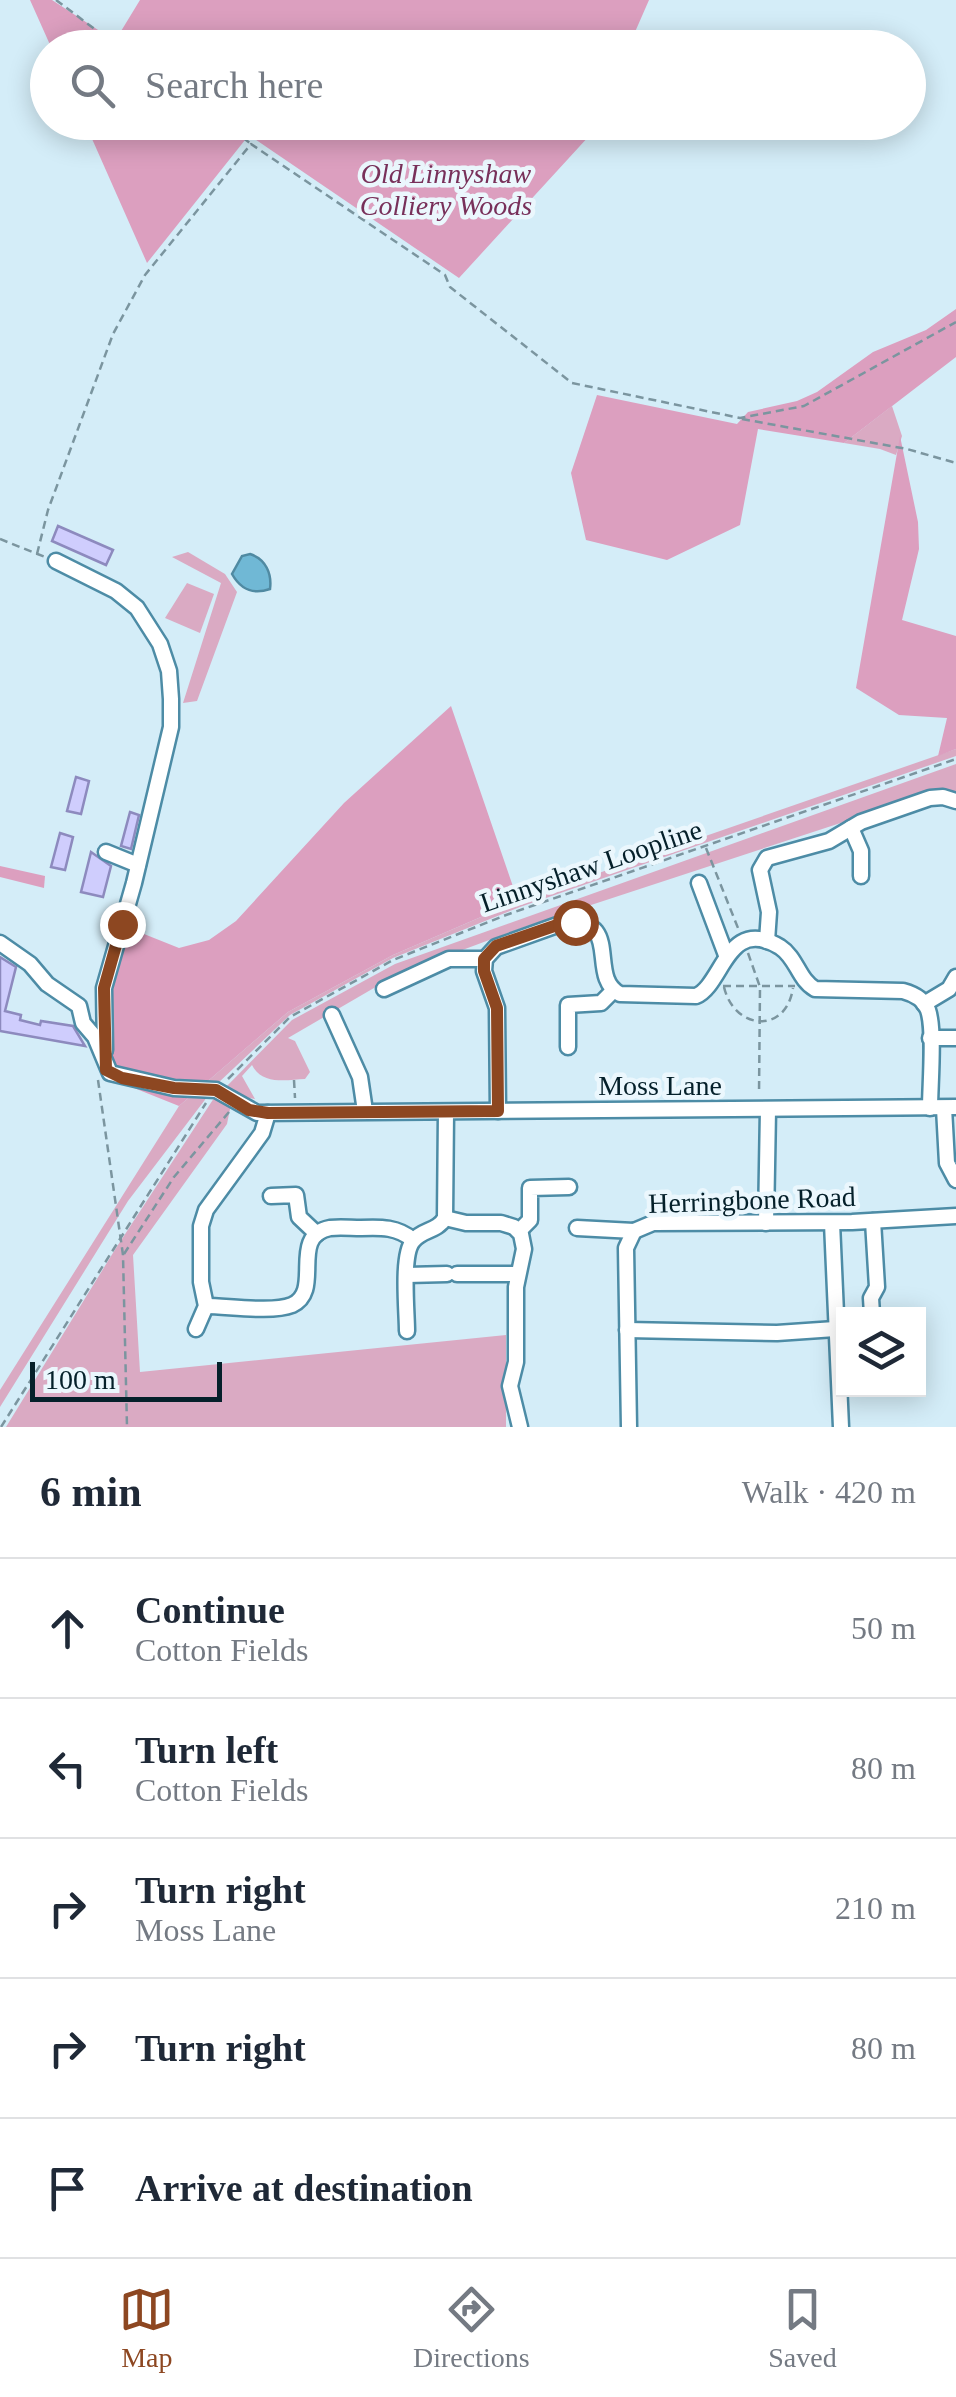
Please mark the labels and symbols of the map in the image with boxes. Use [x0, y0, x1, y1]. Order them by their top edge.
park label: Old Linnyshaw Colliery Woods [360, 158, 532, 221]
street label: Linnyshaw Loopline [476, 813, 706, 919]
route start [553, 900, 599, 946]
route end [100, 902, 146, 948]
street label: Moss Lane [598, 1070, 722, 1101]
street label: Herringbone Road [648, 1181, 856, 1219]
scale bar [30, 1357, 222, 1402]

